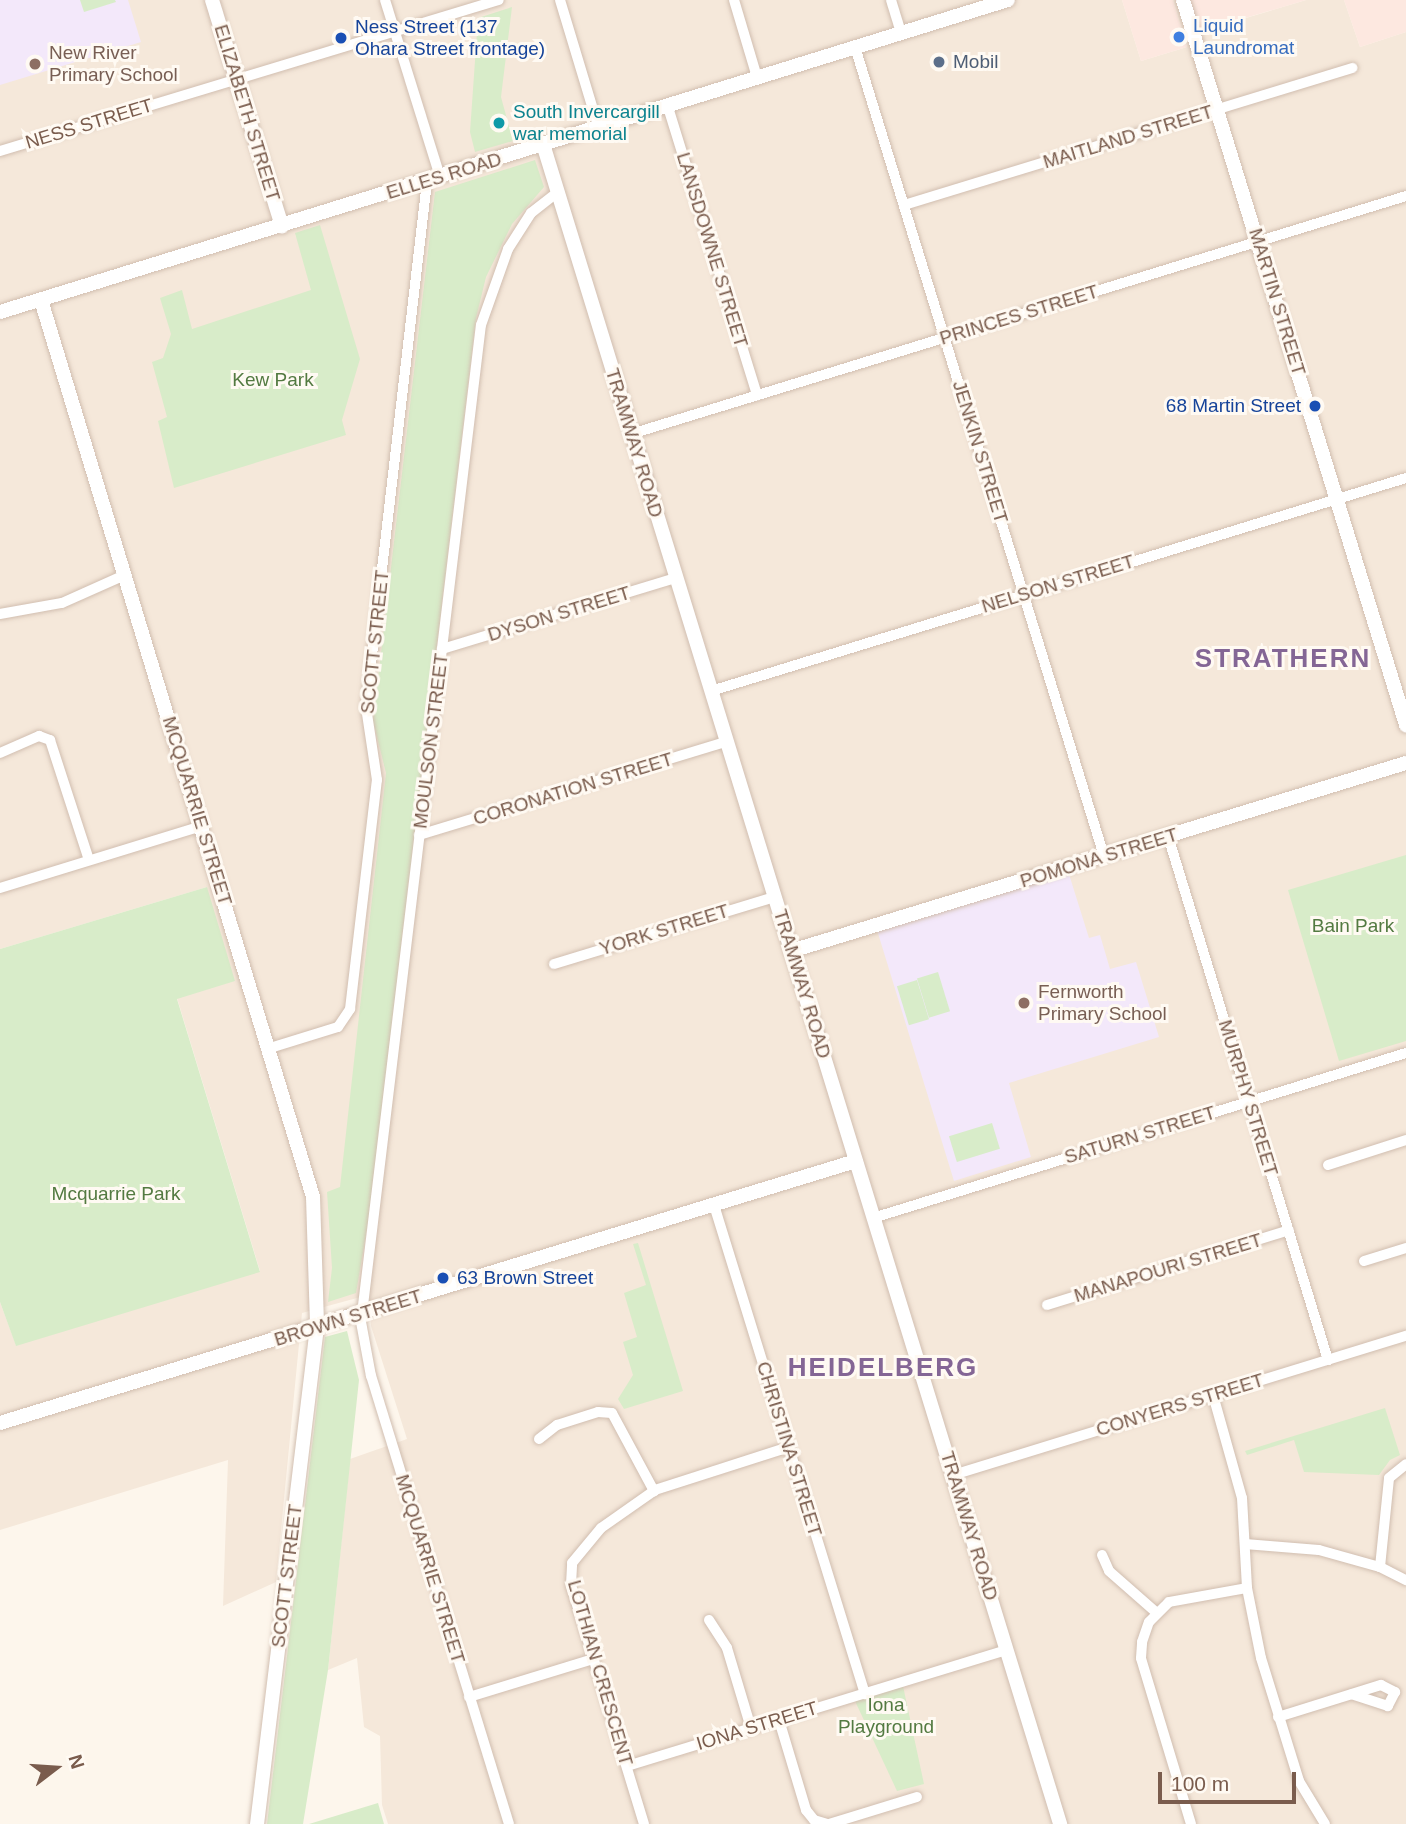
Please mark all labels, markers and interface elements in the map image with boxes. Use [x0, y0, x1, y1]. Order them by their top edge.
place label: Liquid Laundromat [1193, 15, 1294, 59]
place label: Ness Street (137 Ohara Street frontage) [355, 16, 545, 60]
street label: ELIZABETH STREET [209, 22, 285, 204]
marker: Liquid Laundromat [1171, 29, 1187, 45]
marker: Ness Street (137 Ohara Street frontage) [333, 30, 349, 46]
place label: New River Primary School [49, 42, 178, 86]
place label: Mobil [953, 51, 998, 73]
marker: Mobil [931, 54, 947, 70]
marker: New River Primary School [27, 56, 43, 72]
street label: NESS STREET [23, 94, 155, 154]
street label: MAITLAND STREET [1040, 100, 1216, 174]
place label: South Invercargill war memorial [513, 101, 660, 145]
marker: South Invercargill war memorial [491, 115, 507, 131]
street label: ELLES ROAD [384, 148, 504, 204]
street label: LANSDOWNE STREET [671, 150, 753, 350]
street label: MARTIN STREET [1244, 226, 1310, 378]
street label: PRINCES STREET [937, 280, 1101, 350]
street label: TRAMWAY ROAD [600, 365, 668, 521]
park label: Kew Park [232, 369, 314, 391]
street label: JENKIN STREET [947, 378, 1013, 526]
place label: 68 Martin Street [1166, 395, 1301, 417]
marker: 68 Martin Street [1307, 398, 1323, 414]
street label: NELSON STREET [979, 550, 1137, 618]
street label: SCOTT STREET [356, 569, 394, 715]
street label: DYSON STREET [485, 581, 633, 647]
district label: STRATHERN [1196, 643, 1370, 675]
street label: MOULSON STREET [409, 652, 453, 830]
street label: MCQUARRIE STREET [157, 714, 237, 908]
street label: CORONATION STREET [470, 748, 676, 830]
street label: POMONA STREET [1017, 823, 1181, 893]
street label: YORK STREET [597, 899, 731, 961]
street label: TRAMWAY ROAD [768, 906, 836, 1062]
park label: Bain Park [1312, 915, 1394, 937]
place label: Fernworth Primary School [1038, 981, 1167, 1025]
marker: Fernworth Primary School [1016, 995, 1032, 1011]
street label: MURPHY STREET [1213, 1017, 1283, 1179]
street label: SATURN STREET [1062, 1101, 1218, 1169]
park label: Mcquarrie Park [52, 1183, 180, 1205]
street label: MANAPOURI STREET [1071, 1229, 1265, 1307]
place label: 63 Brown Street [457, 1267, 593, 1289]
marker: 63 Brown Street [435, 1270, 451, 1286]
street label: BROWN STREET [271, 1285, 425, 1351]
district label: HEIDELBERG [789, 1352, 977, 1384]
street label: CHRISTINA STREET [751, 1358, 827, 1540]
street label: CONYERS STREET [1093, 1369, 1267, 1441]
street label: TRAMWAY ROAD [935, 1448, 1003, 1604]
street label: MCQUARRIE STREET [390, 1472, 470, 1666]
street label: SCOTT STREET [267, 1503, 307, 1649]
street label: LOTHIAN CRESCENT [563, 1578, 637, 1768]
park label: Iona Playground [838, 1694, 934, 1738]
street label: IONA STREET [693, 1697, 821, 1755]
north arrow [21, 1733, 91, 1803]
text: N [65, 1752, 89, 1771]
scale bar [1161, 1758, 1299, 1802]
text: 100 m [1171, 1772, 1229, 1795]

